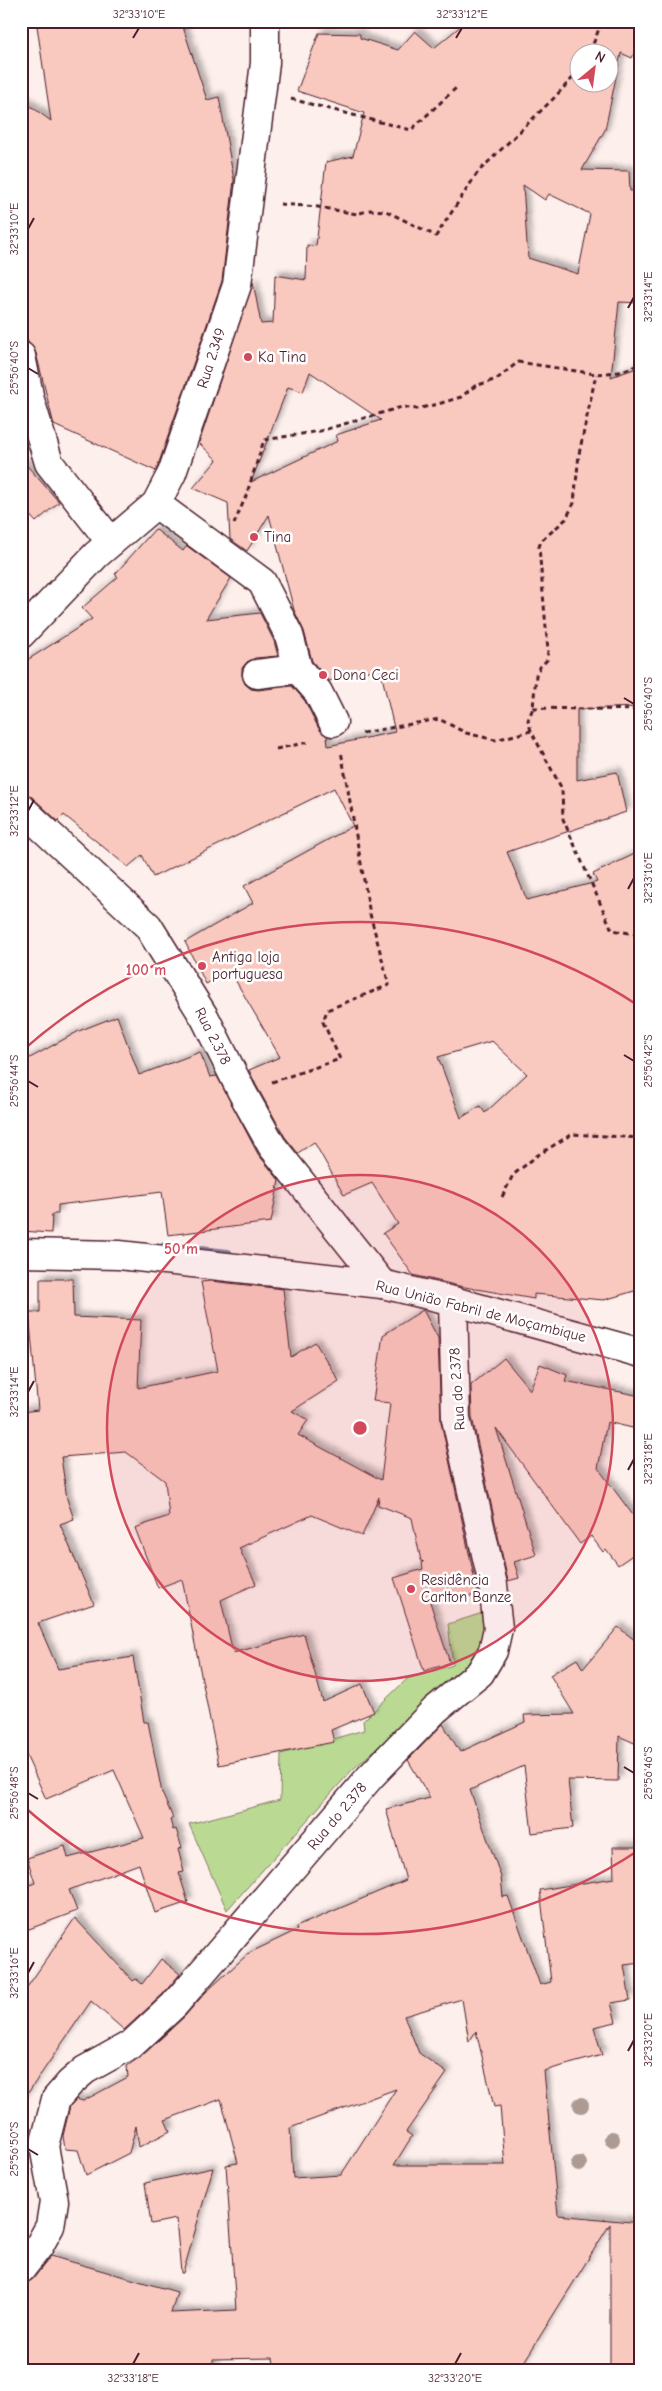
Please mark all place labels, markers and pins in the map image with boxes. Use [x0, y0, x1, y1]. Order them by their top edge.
place label: Ka Tina [258, 348, 306, 366]
marker: Ka Tina [242, 351, 254, 363]
place label: Tina [264, 528, 291, 546]
marker: Tina [248, 531, 260, 543]
place label: Dona Ceci [333, 666, 399, 684]
marker: Dona Ceci [317, 669, 329, 681]
place label: Antiga loja portuguesa [212, 948, 283, 983]
marker: Antiga loja portuguesa [196, 960, 208, 972]
centre of rings [351, 1419, 369, 1437]
place label: Residência Carlton Banze [421, 1571, 512, 1606]
marker: Residência Carlton Banze [405, 1583, 417, 1595]

